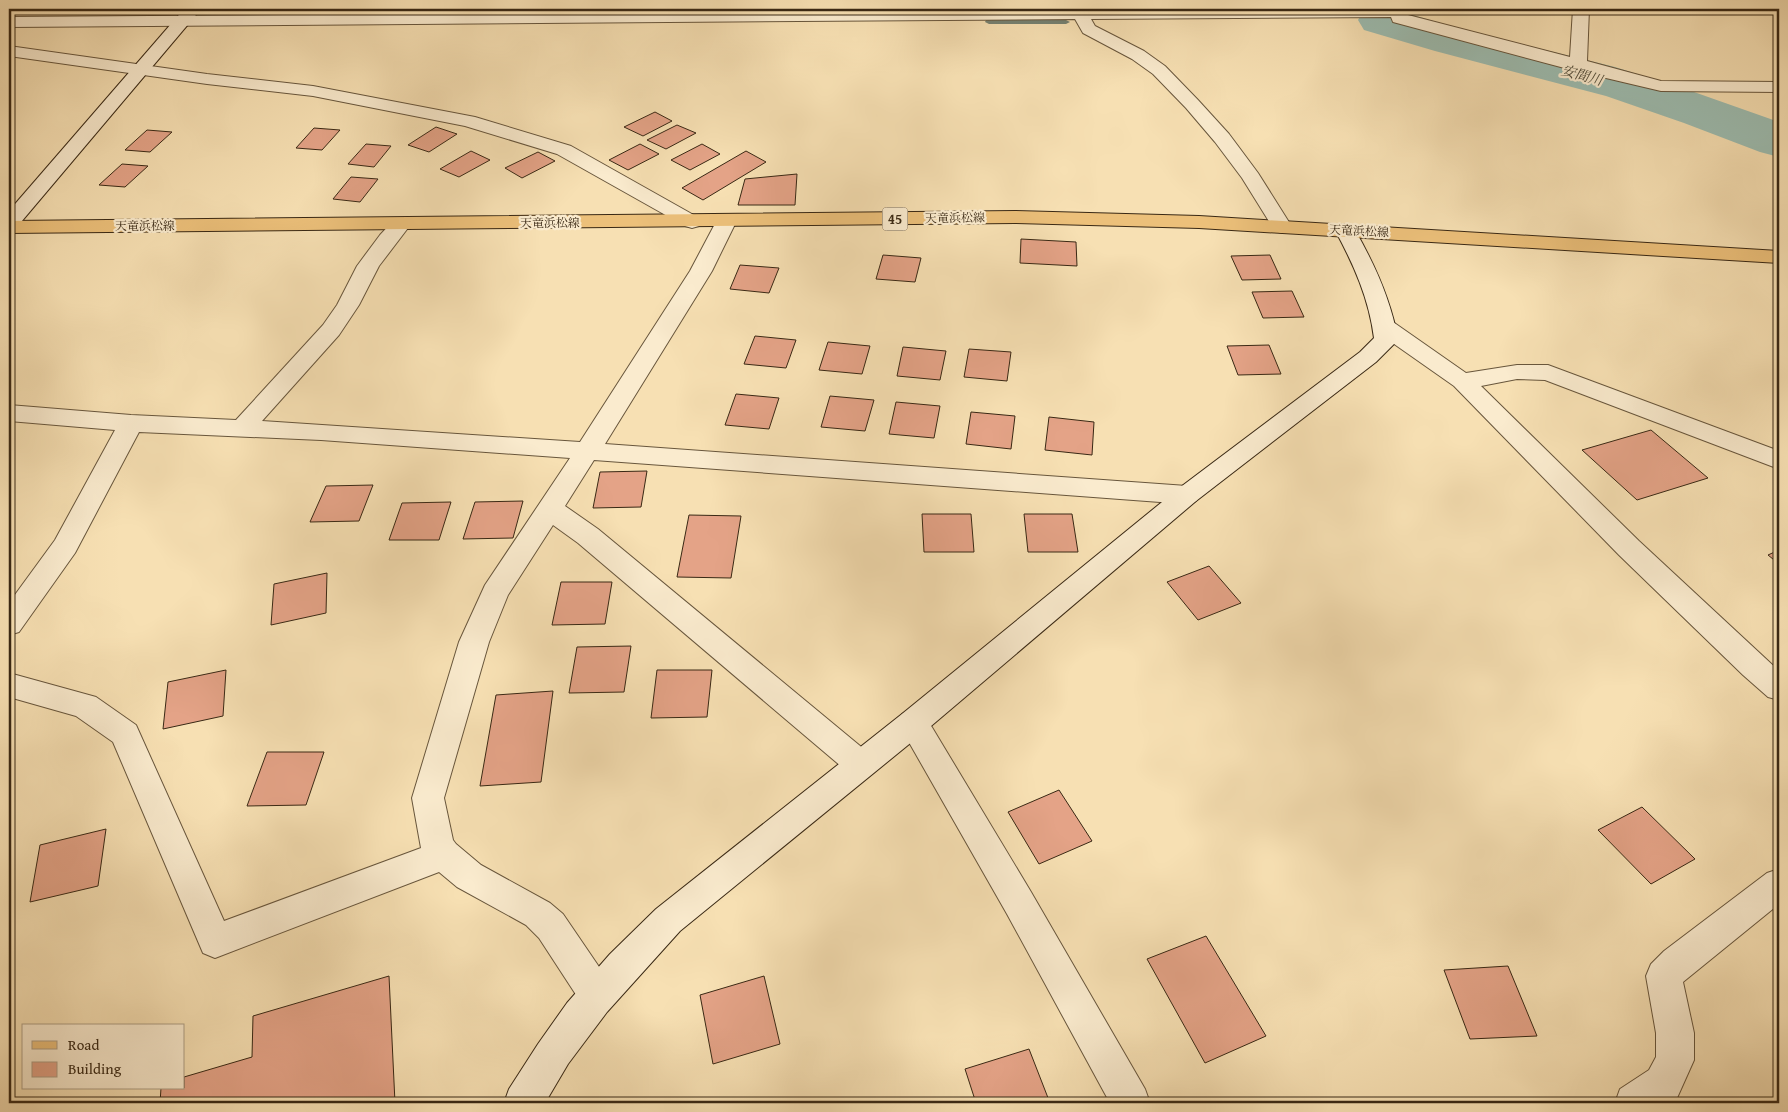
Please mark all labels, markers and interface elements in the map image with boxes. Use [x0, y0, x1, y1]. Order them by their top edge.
water label: 安間川 [1559, 60, 1607, 91]
road number: 45 [882, 208, 908, 230]
street label: 天竜浜松線 [925, 208, 985, 227]
street label: 天竜浜松線 [520, 214, 580, 231]
street label: 天竜浜松線 [115, 217, 175, 234]
street label: 天竜浜松線 [1329, 220, 1389, 241]
legend [22, 1024, 185, 1090]
text: Road [68, 1034, 99, 1055]
text: Building [68, 1058, 122, 1079]

